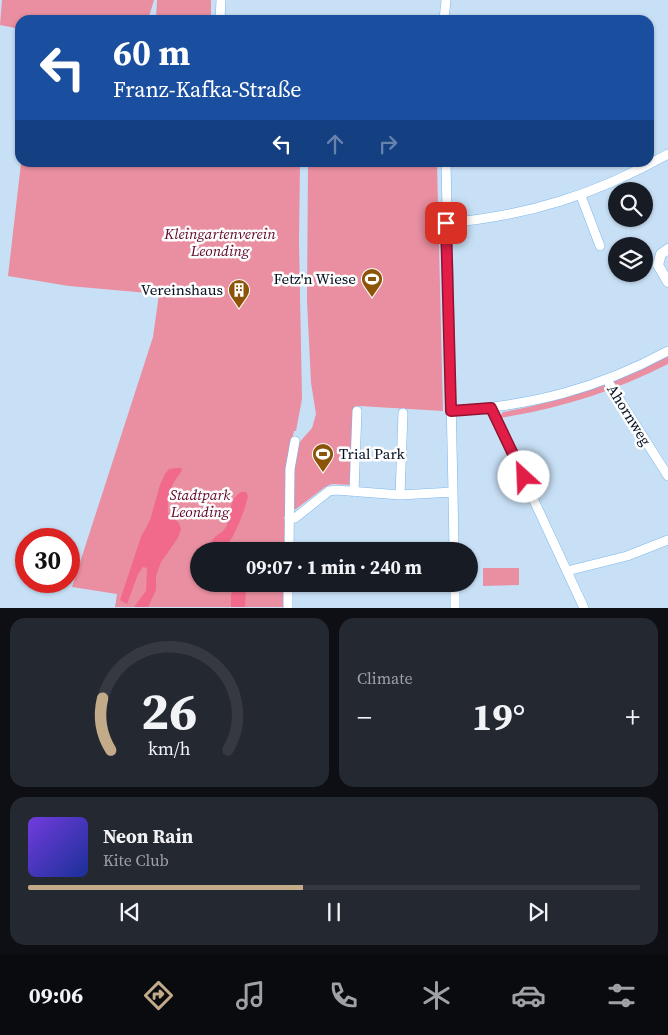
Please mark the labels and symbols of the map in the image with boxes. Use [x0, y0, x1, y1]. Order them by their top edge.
pin [425, 202, 467, 244]
park label: Kleingartenverein Leonding [163, 223, 276, 261]
sports icon: Fetz'n Wiese [360, 267, 384, 298]
place label: Fetz'n Wiese [273, 268, 356, 289]
building icon: Vereinshaus [227, 278, 251, 309]
place label: Vereinshaus [141, 279, 223, 300]
street label: Ahornweg [602, 380, 657, 450]
sports icon: Trial Park [311, 442, 335, 473]
place label: Trial Park [339, 443, 406, 464]
position arrow [497, 450, 549, 502]
park label: Stadtpark Leonding [170, 484, 231, 522]
speed limit sign: 30 [15, 528, 80, 593]

